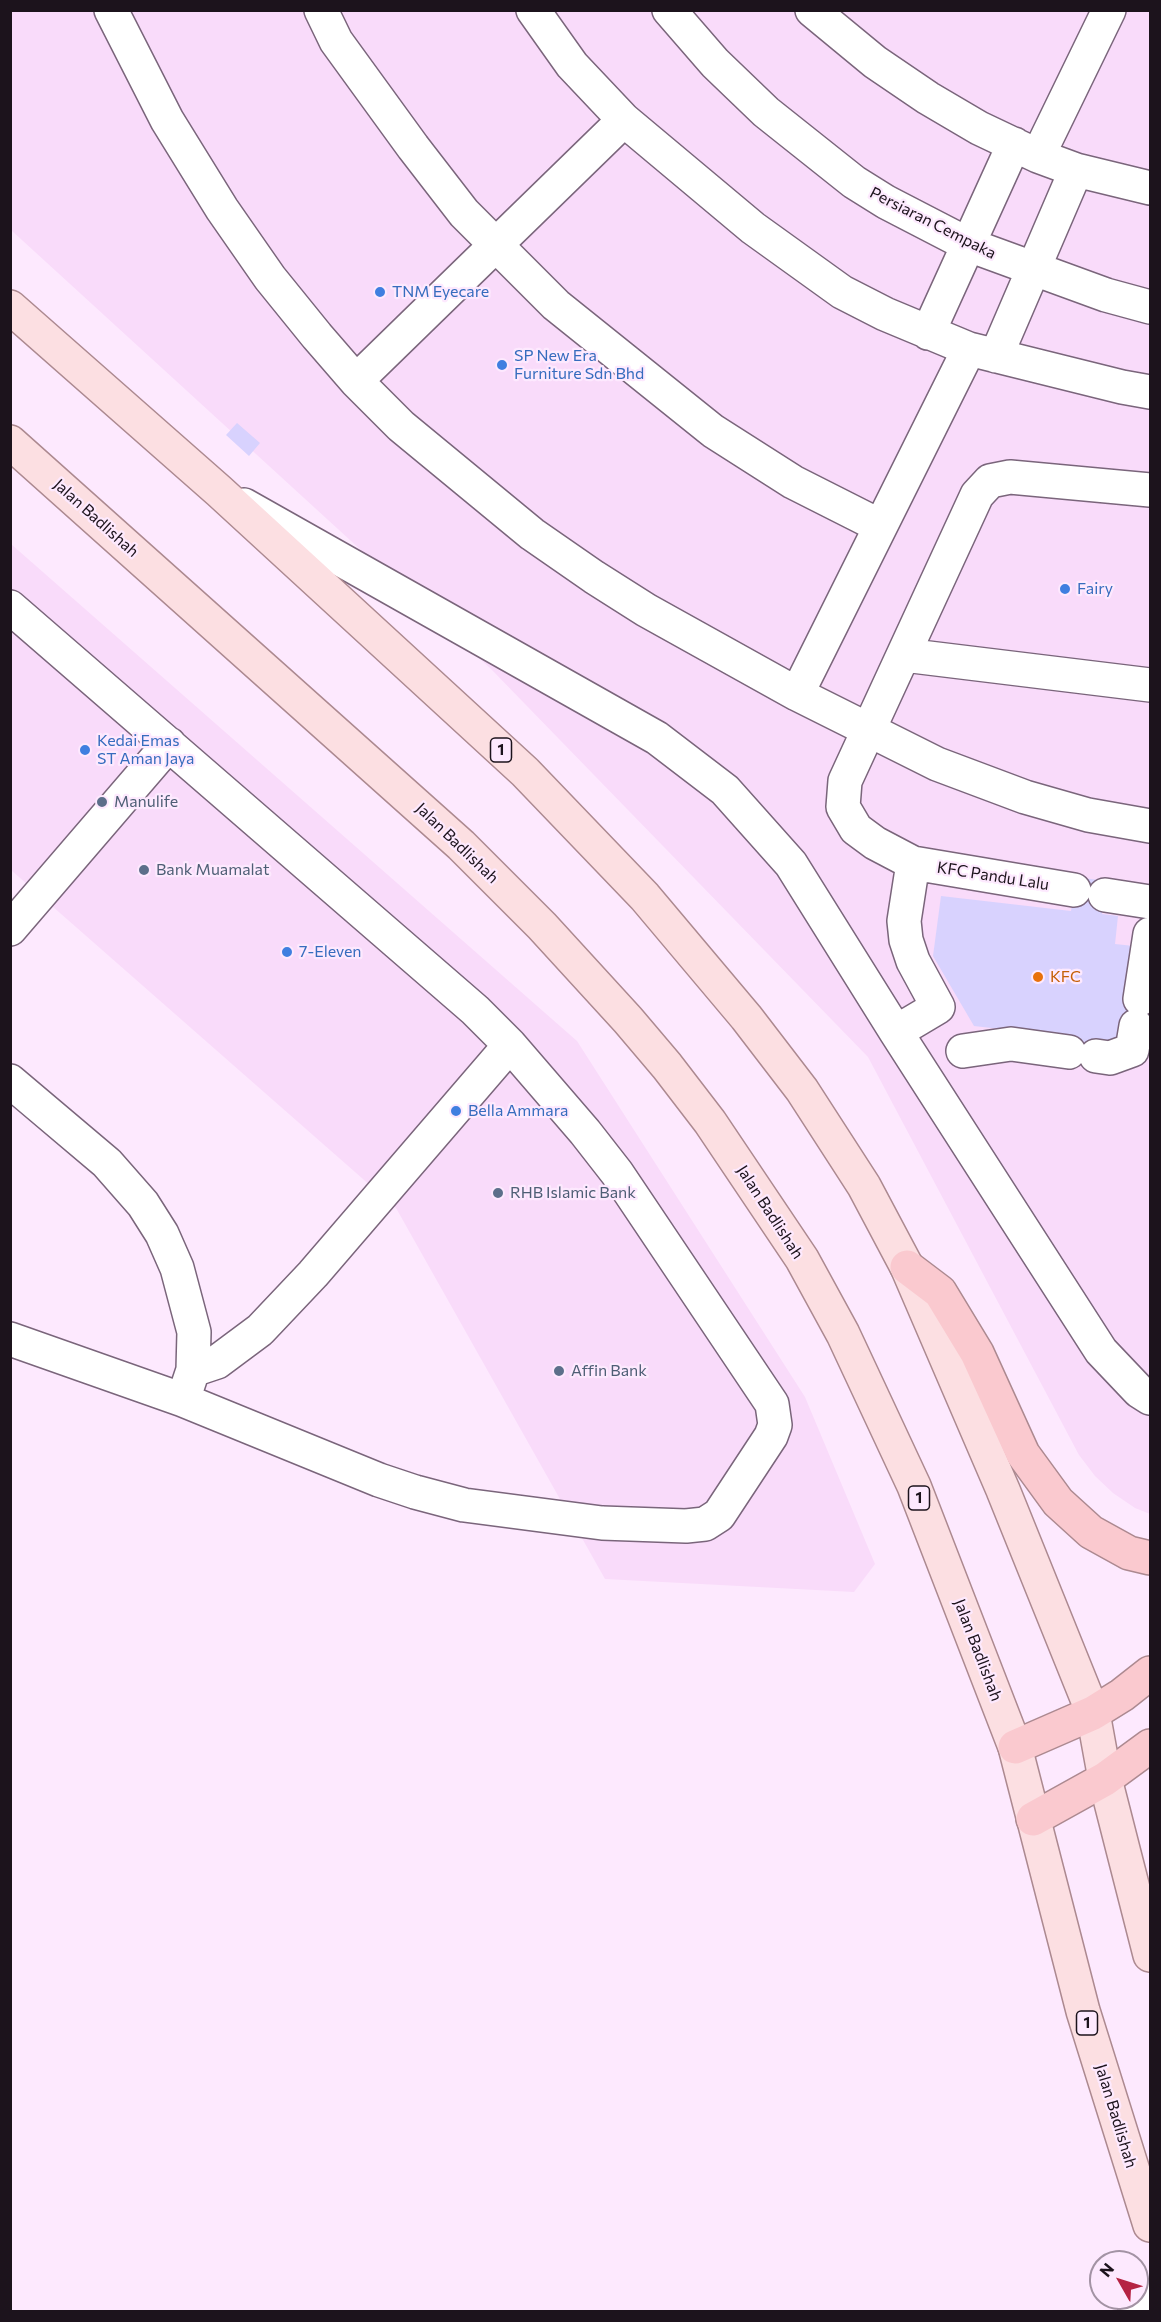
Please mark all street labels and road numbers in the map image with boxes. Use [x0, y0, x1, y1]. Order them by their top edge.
street label: Persiaran Cempaka [867, 183, 999, 263]
street label: Jalan Badlishah [50, 475, 142, 561]
road number: 1 [490, 738, 512, 762]
street label: Jalan Badlishah [412, 799, 502, 887]
street label: KFC Pandu Lalu [936, 858, 1050, 894]
street label: Jalan Badlishah [733, 1162, 807, 1262]
road number: 1 [908, 1486, 930, 1510]
street label: Jalan Badlishah [950, 1596, 1006, 1704]
road number: 1 [1076, 2011, 1098, 2035]
street label: Jalan Badlishah [1091, 2062, 1141, 2170]

